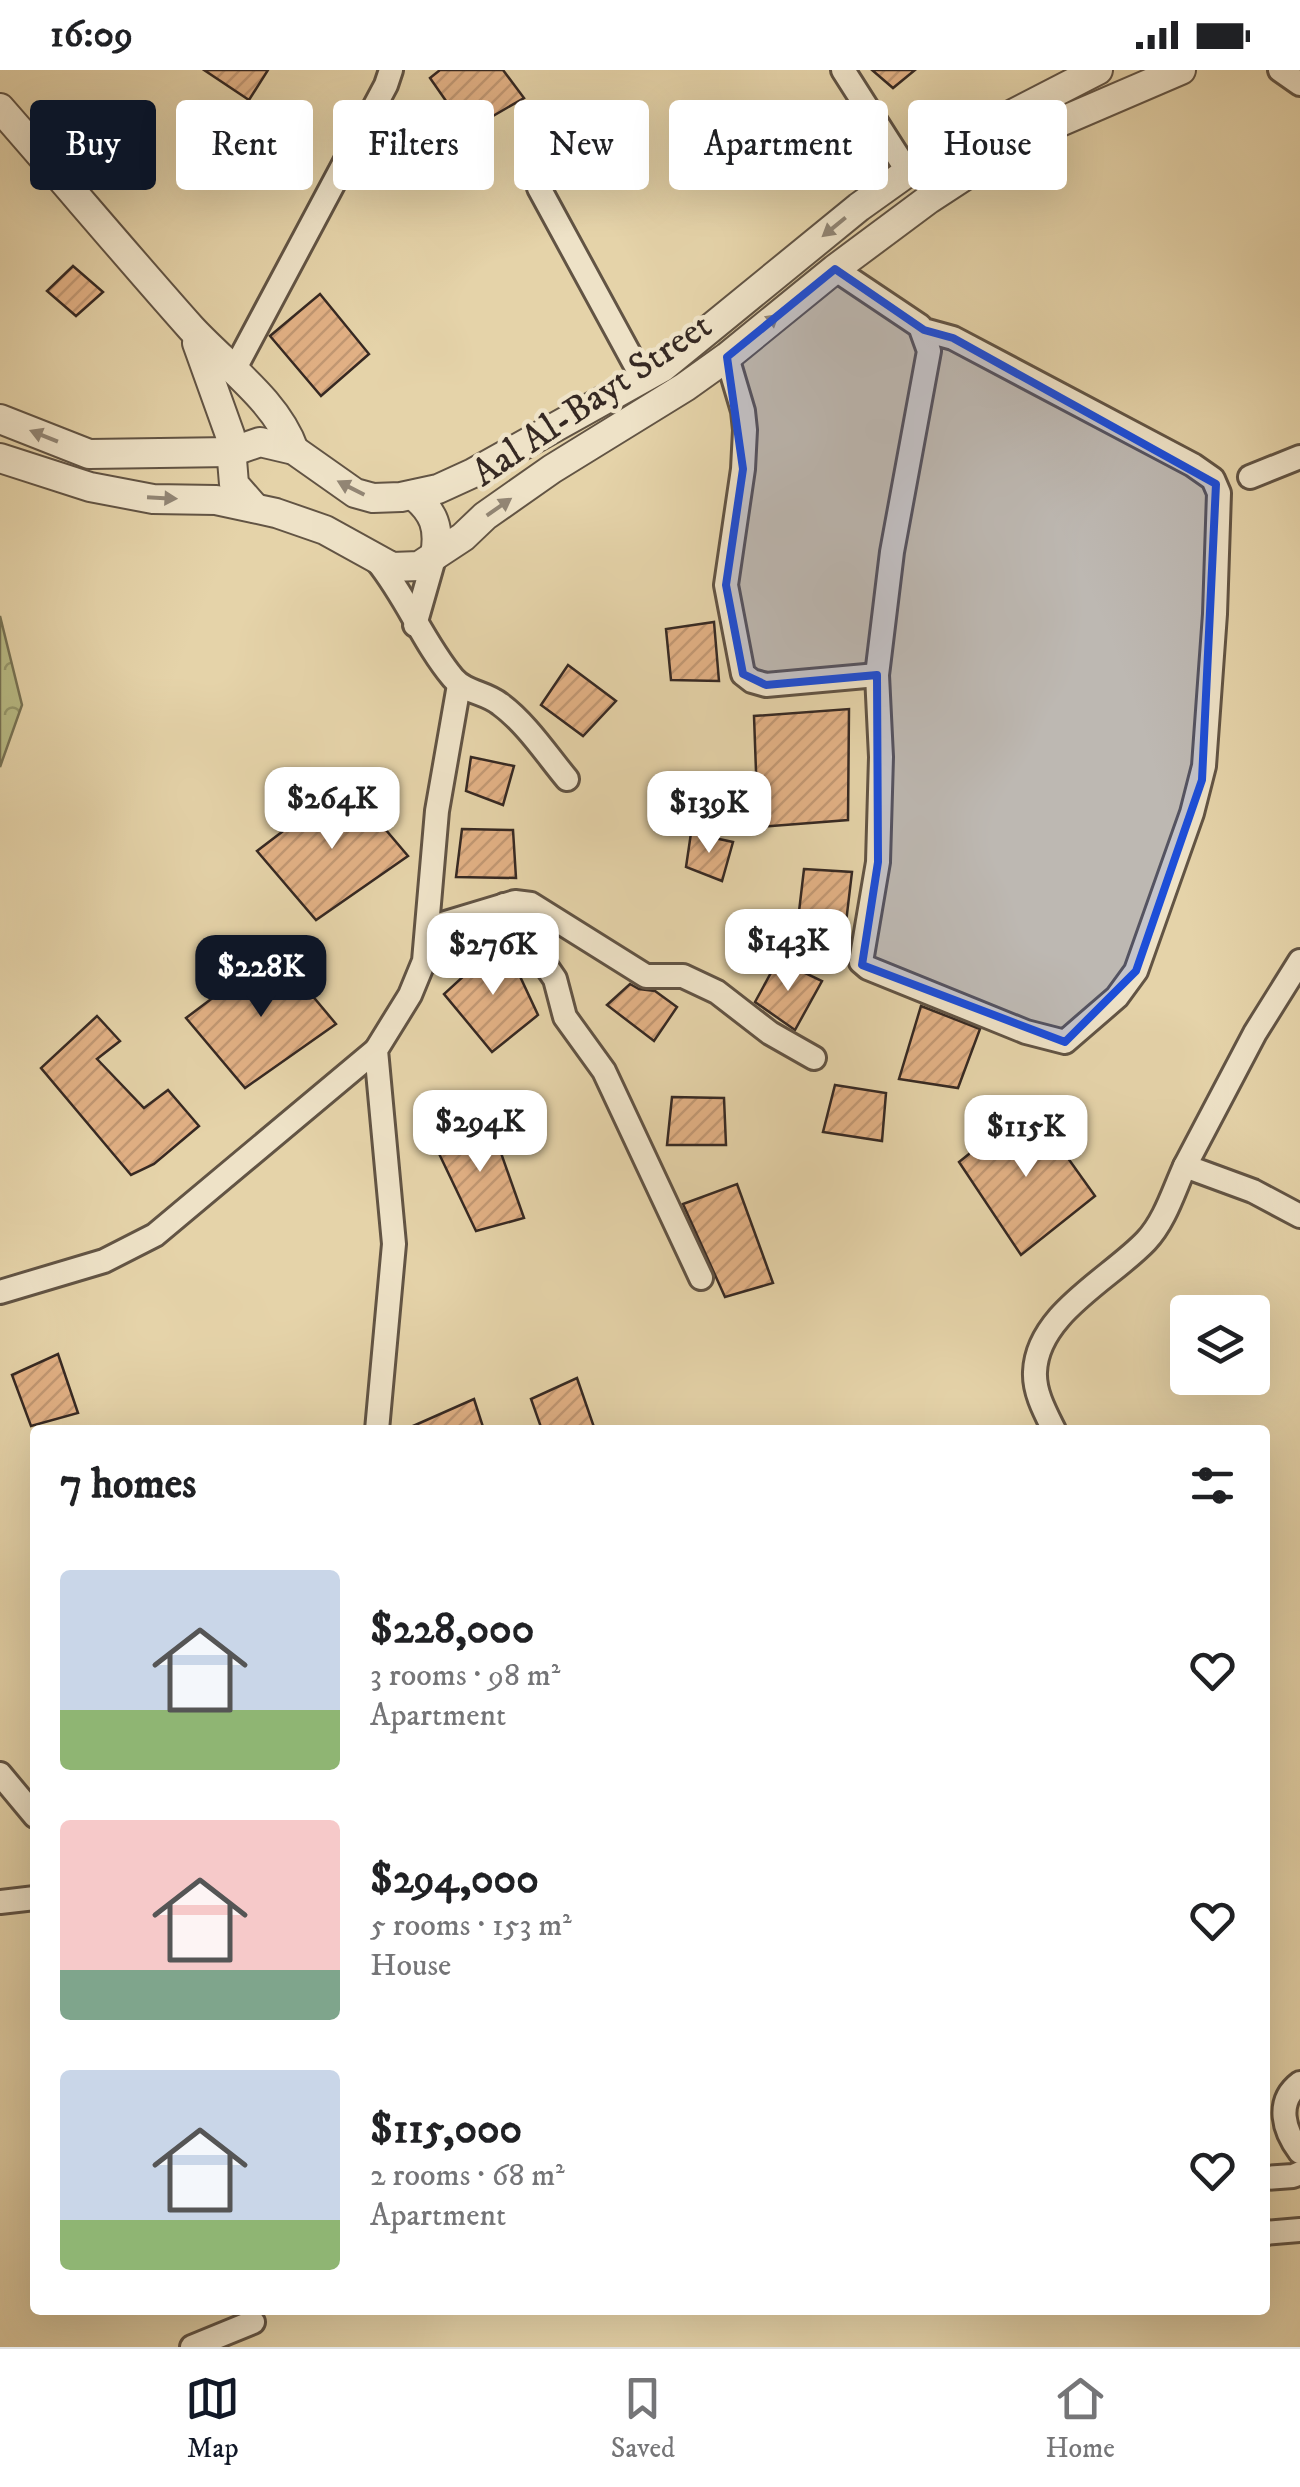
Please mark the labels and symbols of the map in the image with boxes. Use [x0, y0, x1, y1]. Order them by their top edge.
one-way arrow [822, 216, 847, 237]
street label: Aal Al-Bayt Street [463, 302, 721, 498]
one-way arrow [754, 314, 779, 335]
one-way arrow [29, 428, 59, 444]
one-way arrow [336, 480, 365, 497]
one-way arrow [146, 490, 178, 506]
one-way arrow [485, 498, 512, 517]
pin: $264K [262, 767, 402, 852]
pin: $139K [639, 771, 779, 856]
pin: $143K [718, 909, 858, 994]
pin: $276K [423, 913, 563, 998]
pin: $228K [191, 935, 331, 1020]
pin: $294K [410, 1090, 550, 1175]
pin: $115K [956, 1095, 1096, 1180]

